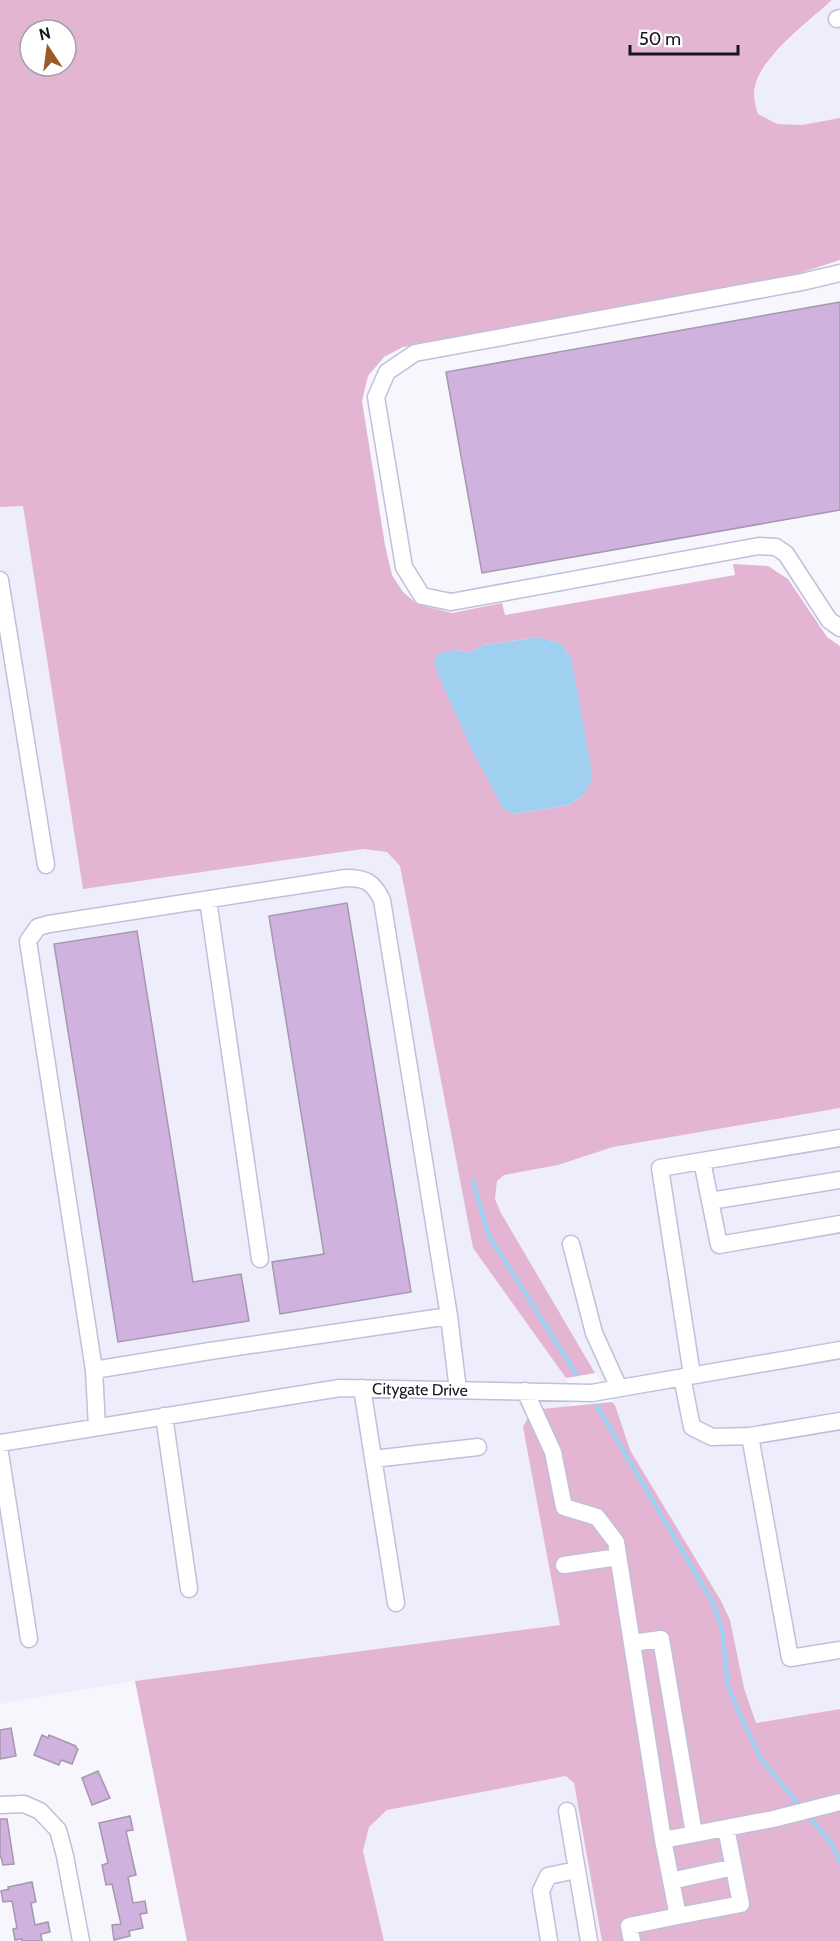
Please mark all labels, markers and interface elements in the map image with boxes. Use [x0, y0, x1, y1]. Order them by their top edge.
north arrow [18, 18, 78, 78]
scale bar [630, 18, 738, 56]
text: N [37, 23, 52, 44]
text: 50 m [639, 28, 681, 50]
street label: Citygate Drive [372, 1379, 468, 1400]

